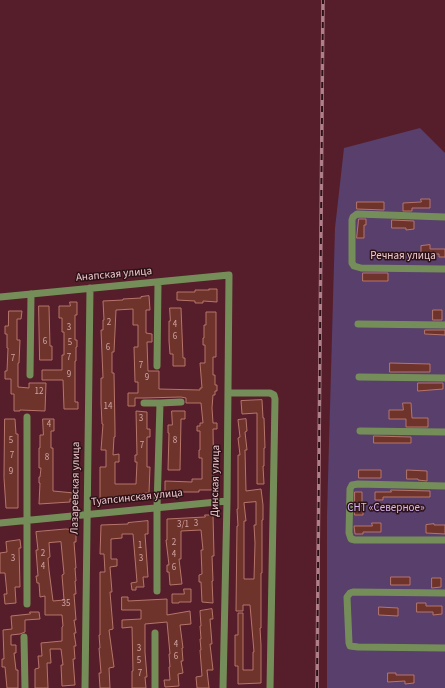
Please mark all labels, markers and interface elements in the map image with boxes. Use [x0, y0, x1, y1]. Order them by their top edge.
street label: Речная улица [370, 250, 436, 264]
street label: Анапская улица [75, 265, 153, 285]
house number: 2 [107, 318, 111, 328]
house number: 4 [173, 320, 177, 330]
house number: 3 [67, 323, 71, 333]
house number: 6 [173, 332, 177, 342]
house number: 6 [43, 337, 47, 347]
house number: 5 [68, 338, 72, 348]
house number: 6 [106, 343, 110, 353]
house number: 7 [67, 353, 71, 363]
house number: 7 [11, 354, 15, 364]
house number: 7 [139, 361, 143, 371]
house number: 9 [67, 370, 71, 380]
house number: 9 [145, 373, 149, 383]
house number: 12 [35, 387, 43, 397]
house number: 14 [104, 402, 112, 412]
house number: 3 [139, 414, 143, 424]
house number: 4 [47, 420, 51, 430]
house number: 5 [9, 436, 13, 446]
house number: 8 [173, 436, 177, 446]
house number: 7 [140, 441, 144, 451]
street label: Лазаревская улица [69, 442, 83, 534]
street label: Динская улица [209, 445, 223, 517]
house number: 7 [10, 451, 14, 461]
house number: 8 [45, 453, 49, 463]
house number: 9 [9, 467, 13, 477]
street label: Туапсинская улица [91, 487, 183, 509]
park label: СНТ «Северное» [347, 502, 425, 516]
house number: 3 [194, 519, 198, 529]
house number: 3/1 [177, 520, 189, 530]
house number: 2 [172, 538, 176, 548]
house number: 1 [138, 541, 142, 551]
house number: 2 [41, 549, 45, 559]
house number: 4 [172, 550, 176, 560]
house number: 3 [11, 554, 15, 564]
house number: 3 [139, 554, 143, 564]
house number: 4 [41, 562, 45, 572]
house number: 6 [172, 563, 176, 573]
house number: 35 [62, 599, 70, 609]
house number: 4 [174, 640, 178, 650]
house number: 3 [137, 644, 141, 654]
house number: 6 [174, 652, 178, 662]
house number: 5 [137, 656, 141, 666]
house number: 7 [138, 669, 142, 679]

